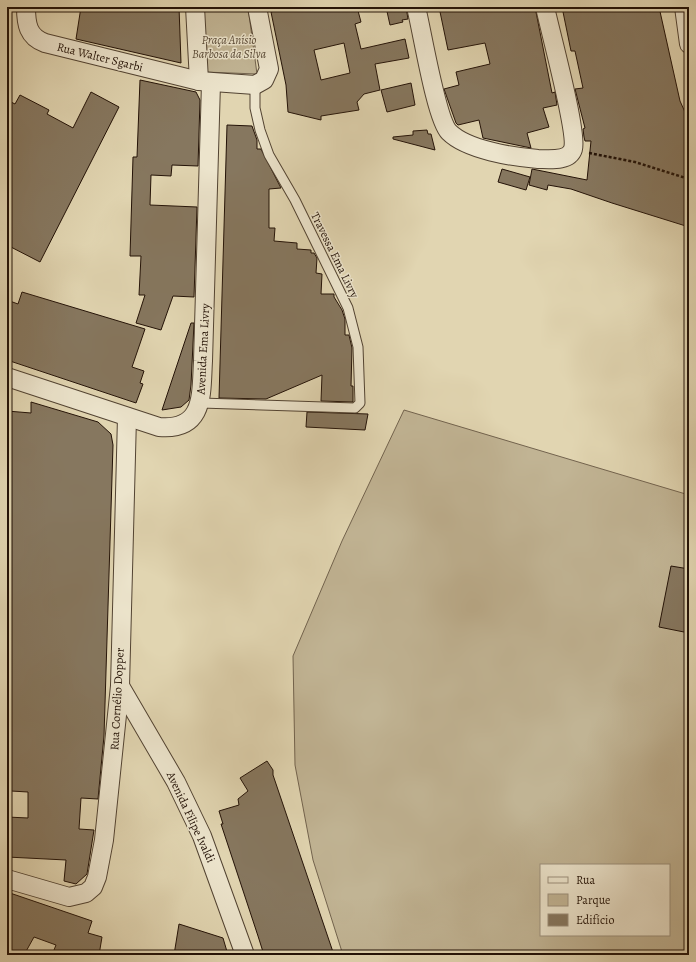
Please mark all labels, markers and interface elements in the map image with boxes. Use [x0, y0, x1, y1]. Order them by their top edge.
park label: Praça Anísio Barbosa da Silva [192, 32, 266, 62]
street label: Rua Walter Sgarbi [55, 39, 145, 75]
street label: Travessa Ema Livry [307, 209, 363, 301]
street label: Avenida Ema Livry [193, 302, 213, 396]
street label: Rua Cornélio Dopper [106, 647, 128, 751]
street label: Avenida Filipe Ivaldi [162, 768, 219, 865]
legend [540, 864, 670, 936]
text: Rua [576, 872, 595, 888]
text: Parque [576, 892, 611, 908]
text: Edifício [576, 912, 614, 928]

